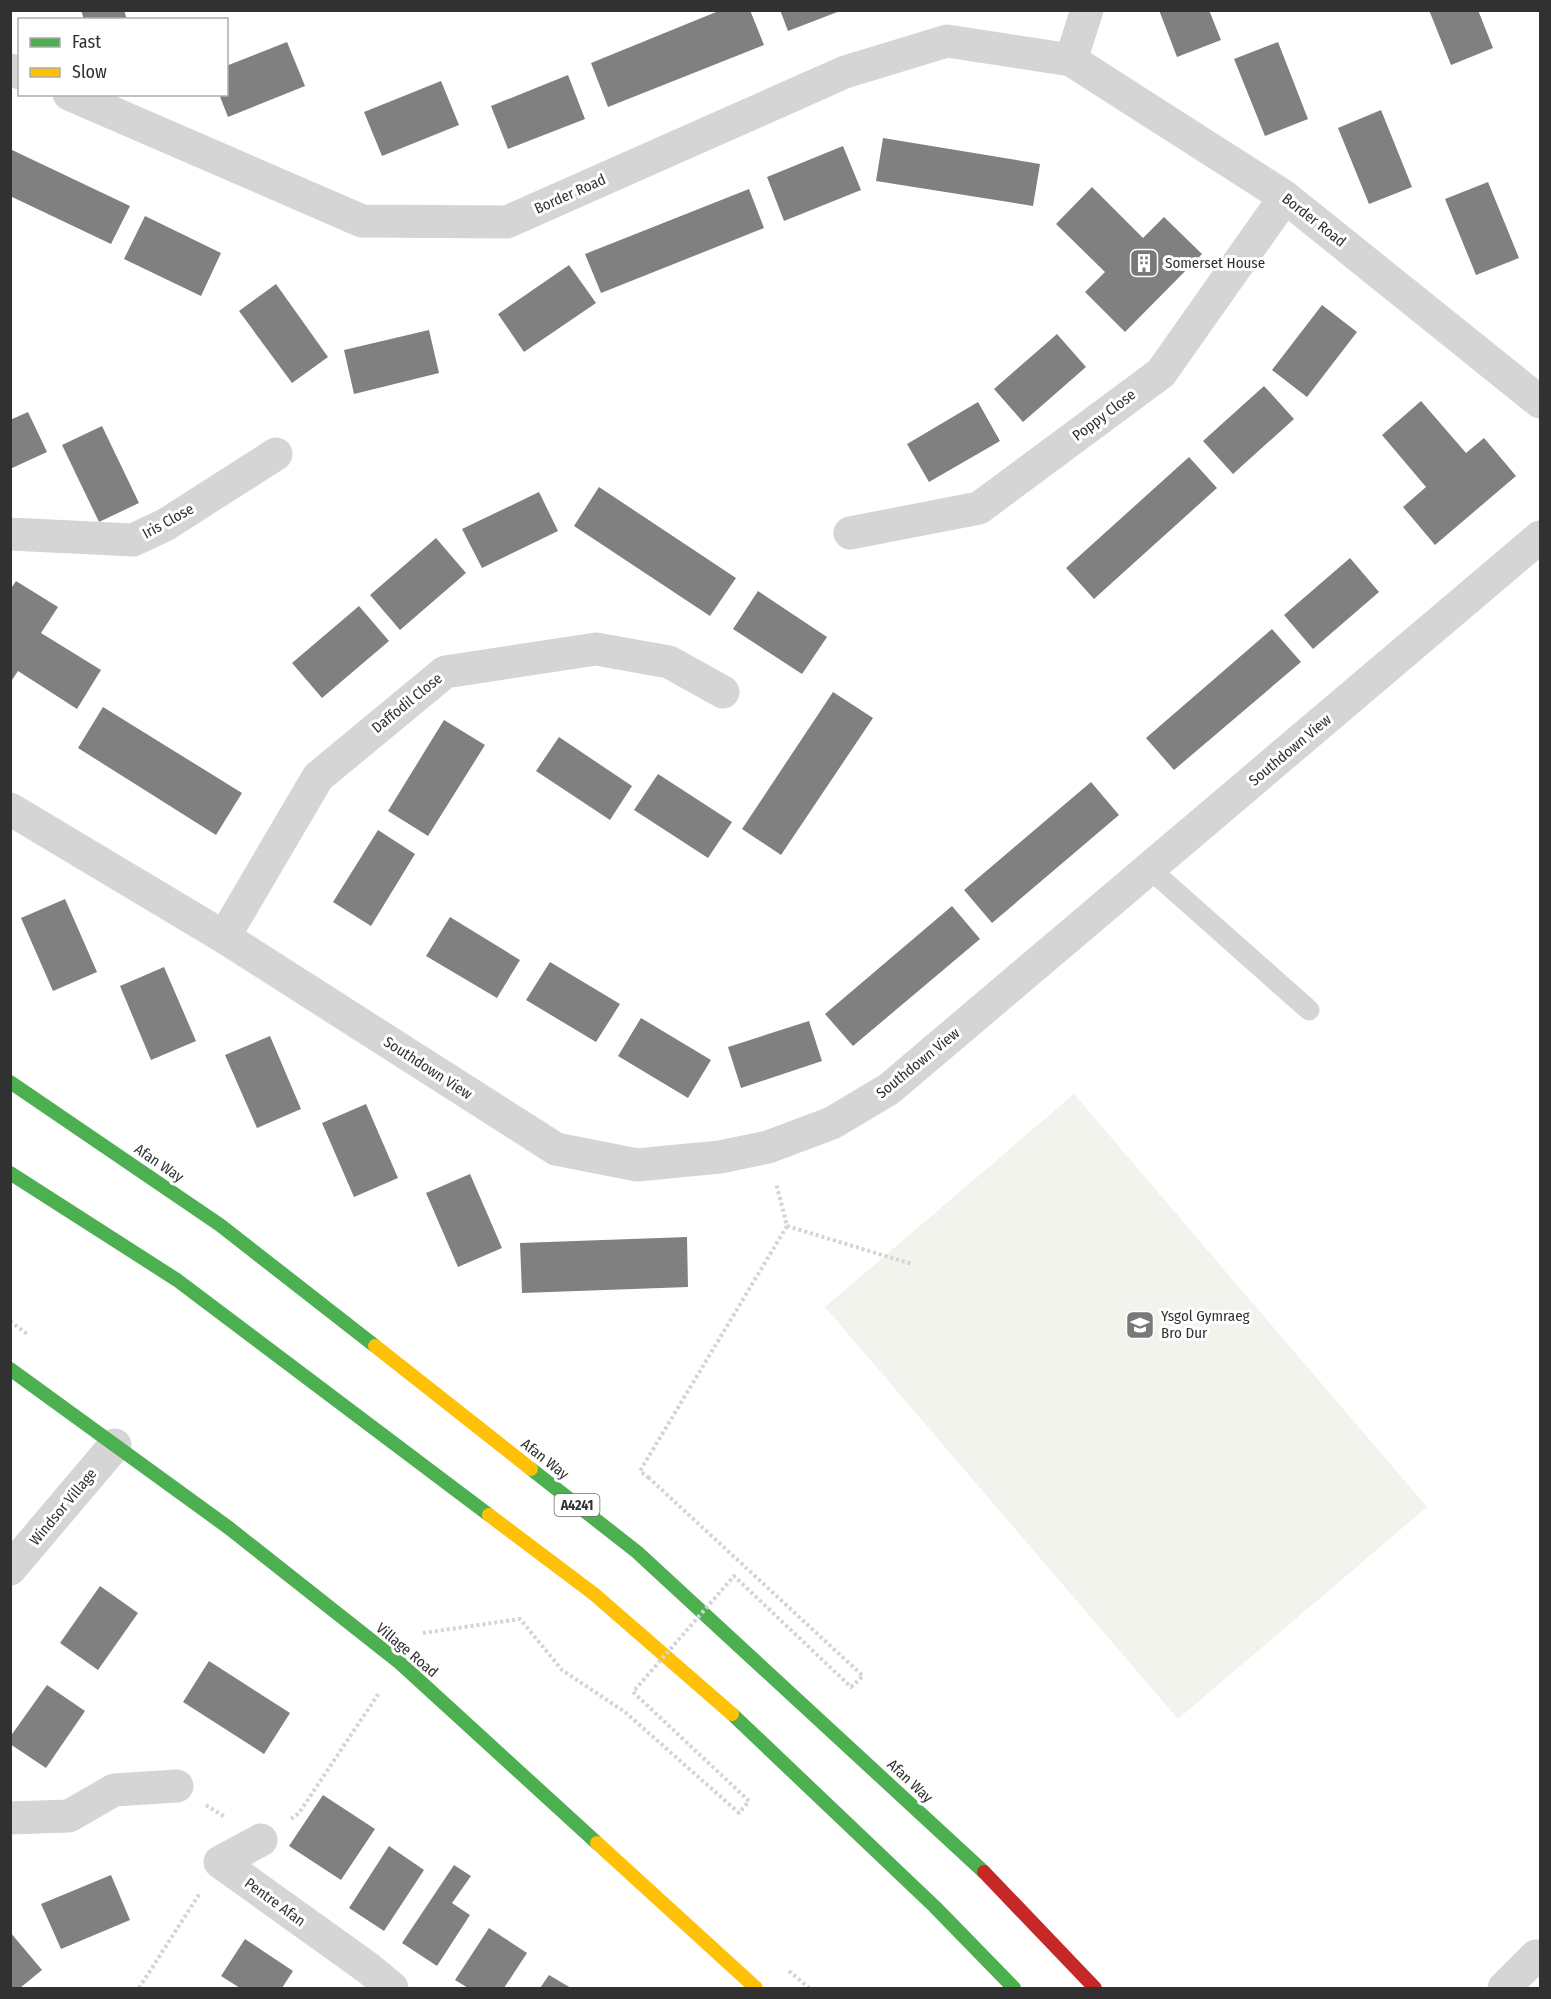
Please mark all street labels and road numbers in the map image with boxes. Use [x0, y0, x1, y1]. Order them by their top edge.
street label: Border Road [532, 170, 608, 218]
street label: Border Road [1278, 189, 1350, 251]
street label: Poppy Close [1069, 385, 1139, 445]
street label: Iris Close [139, 500, 197, 542]
street label: Daffodil Close [368, 669, 446, 737]
street label: Southdown View [1245, 710, 1335, 790]
street label: Southdown View [873, 1024, 963, 1102]
street label: Southdown View [380, 1033, 476, 1103]
street label: Afan Way [131, 1140, 187, 1186]
street label: Afan Way [518, 1435, 573, 1483]
street label: Windsor Village [26, 1465, 100, 1549]
road number: A4241 [554, 1494, 600, 1516]
street label: Village Road [372, 1619, 442, 1681]
street label: Afan Way [884, 1755, 937, 1807]
street label: Pentre Afan [241, 1874, 309, 1930]

